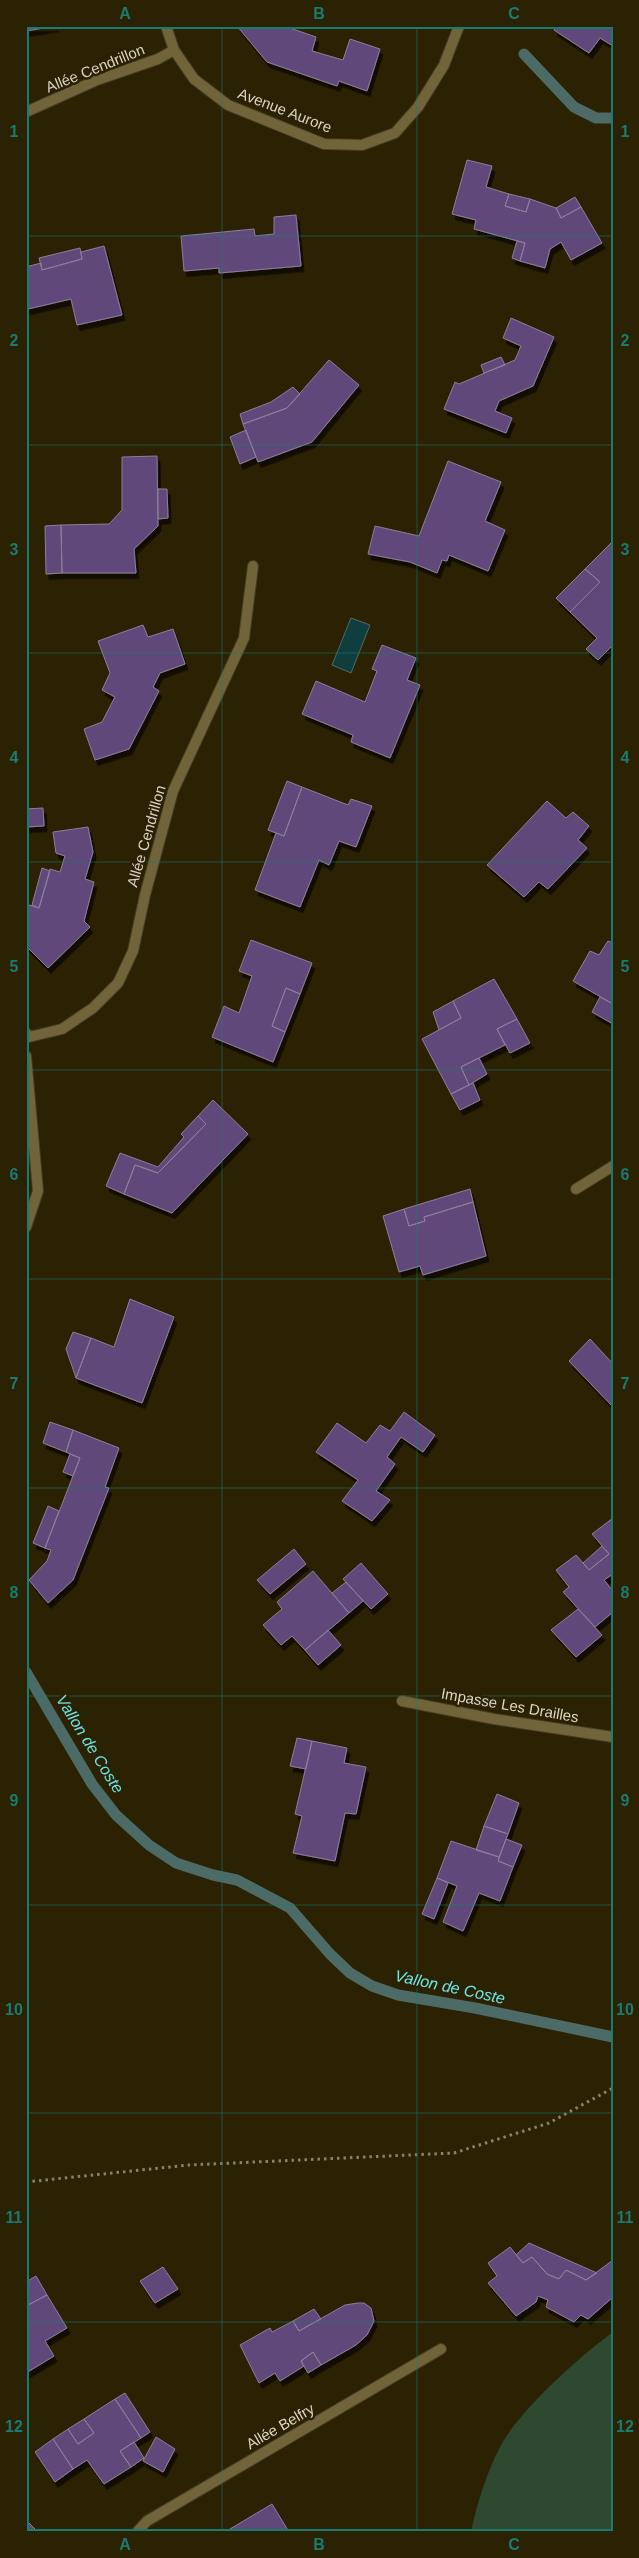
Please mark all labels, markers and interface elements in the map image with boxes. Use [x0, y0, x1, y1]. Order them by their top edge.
text: A [119, 5, 131, 22]
text: B [313, 5, 325, 22]
text: C [508, 5, 520, 22]
street label: Allée Cendrillon [43, 40, 147, 96]
street label: Avenue Aurore [236, 84, 334, 136]
text: 1 [10, 123, 19, 140]
text: 1 [621, 123, 630, 140]
text: 2 [10, 332, 19, 349]
text: 2 [621, 332, 630, 349]
text: 3 [10, 541, 19, 558]
text: 3 [621, 541, 630, 558]
text: 4 [10, 749, 19, 766]
text: 4 [621, 749, 630, 766]
street label: Allée Cendrillon [123, 783, 169, 889]
text: 5 [10, 958, 19, 975]
text: 5 [621, 958, 630, 975]
text: 6 [10, 1166, 19, 1183]
text: 6 [621, 1166, 630, 1183]
text: 7 [10, 1375, 19, 1392]
text: 7 [621, 1375, 630, 1392]
text: 8 [10, 1584, 19, 1601]
text: 8 [621, 1584, 630, 1601]
street label: Impasse Les Drailles [440, 1685, 580, 1725]
water label: Vallon de Coste [53, 1692, 127, 1796]
text: 9 [10, 1792, 19, 1809]
text: 9 [621, 1792, 630, 1809]
water label: Vallon de Coste [393, 1967, 507, 2007]
text: 10 [5, 2001, 23, 2018]
text: 10 [616, 2001, 634, 2018]
text: 11 [6, 2209, 23, 2226]
text: 11 [617, 2209, 634, 2226]
street label: Allée Belfry [243, 2399, 318, 2452]
text: 12 [5, 2418, 23, 2435]
text: 12 [616, 2418, 634, 2435]
text: A [119, 2536, 131, 2553]
text: B [313, 2536, 325, 2553]
text: C [508, 2536, 520, 2553]

